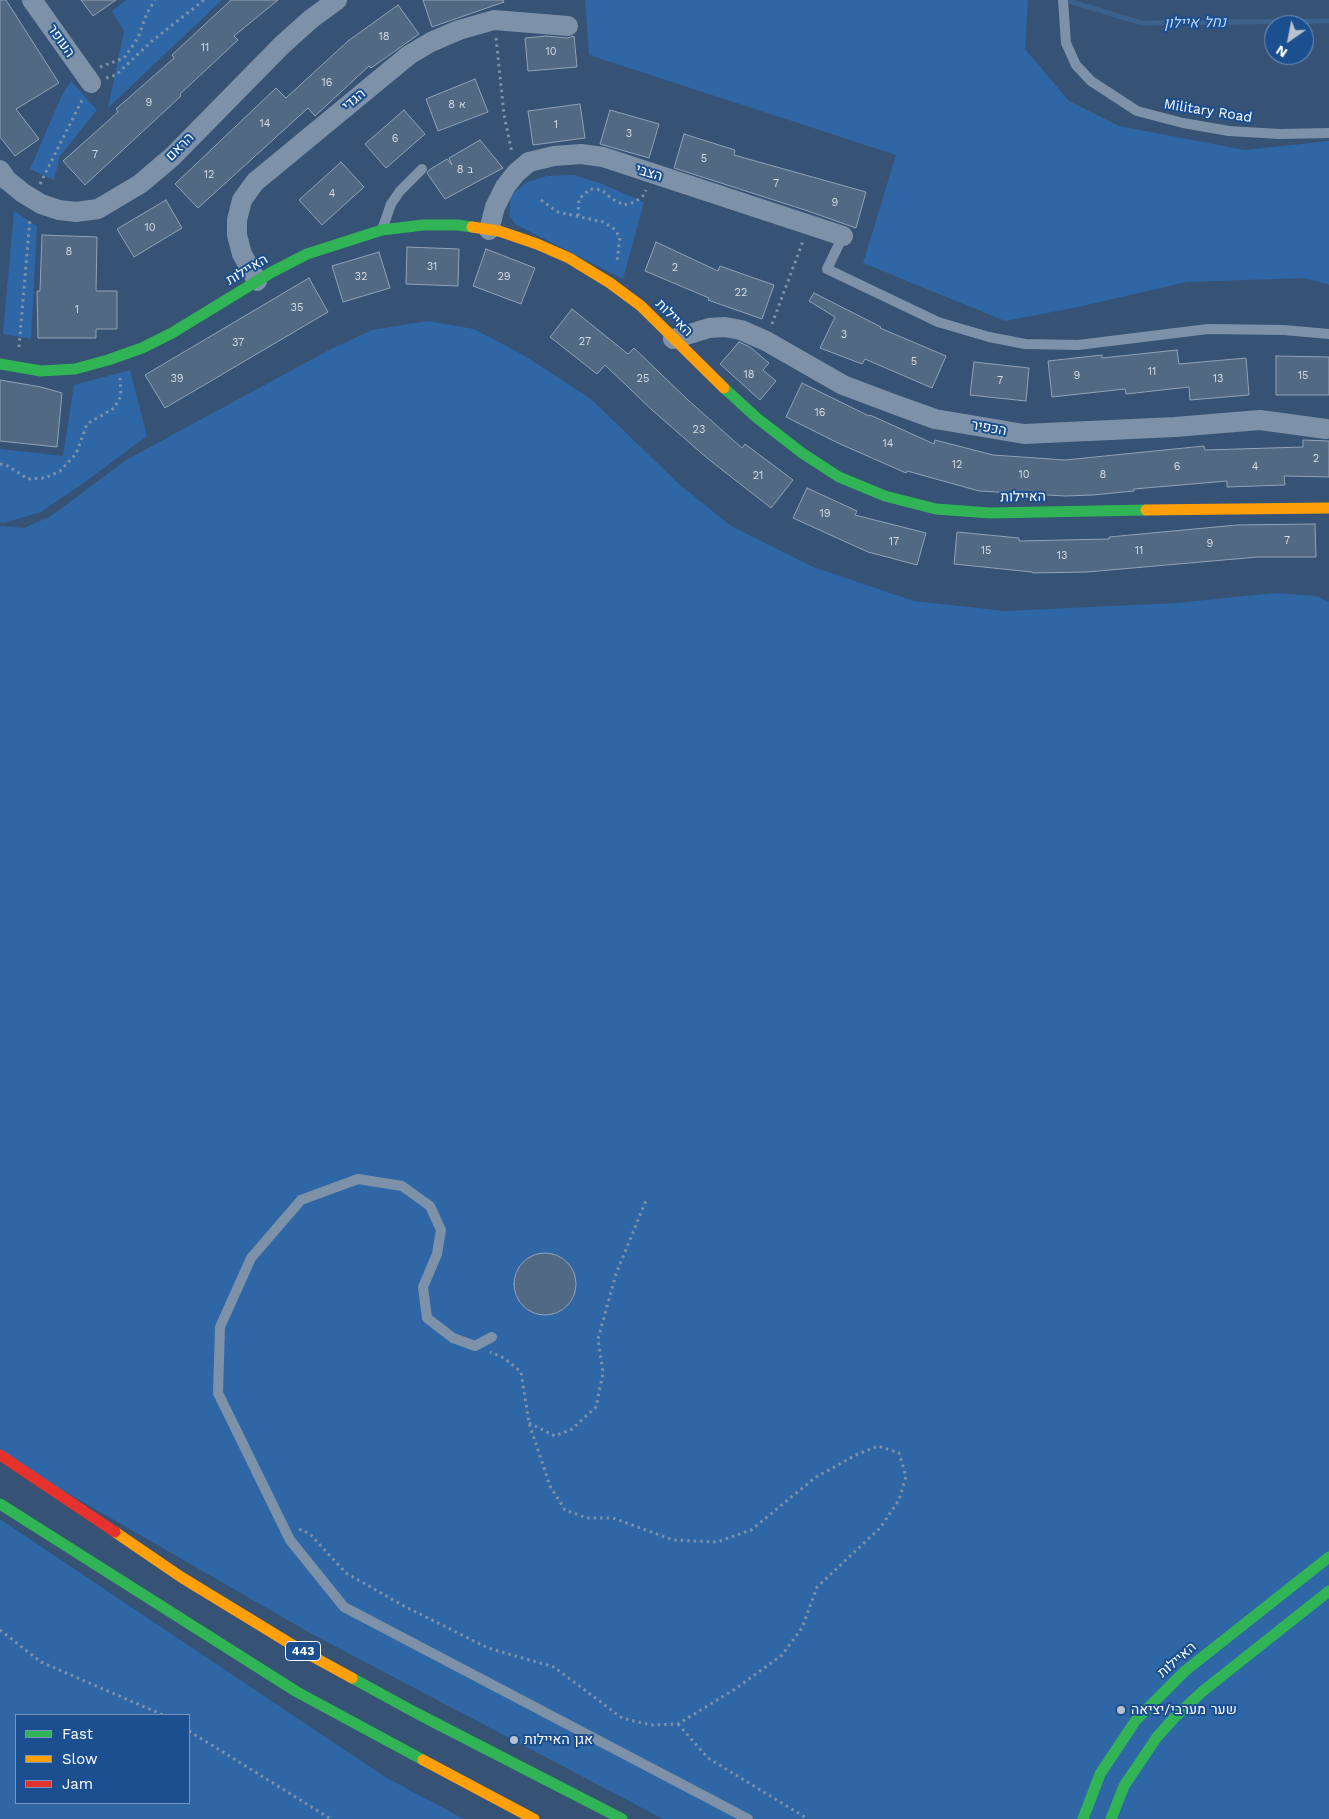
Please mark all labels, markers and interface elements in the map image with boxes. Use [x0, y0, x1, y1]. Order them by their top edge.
water label: נחל איילון [1164, 13, 1226, 33]
north arrow [1264, 15, 1314, 65]
street label: העופר [44, 21, 78, 61]
house number: 18 [378, 30, 390, 44]
house number: 11 [201, 41, 209, 55]
text: N [1273, 42, 1290, 61]
house number: 10 [545, 45, 557, 59]
house number: 16 [322, 76, 332, 90]
street label: הגדי [339, 85, 369, 115]
house number: 9 [146, 96, 152, 110]
street label: Military Road [1163, 96, 1253, 126]
house number: 8 א [448, 98, 466, 112]
house number: 14 [259, 117, 271, 131]
house number: 1 [554, 118, 558, 132]
house number: 3 [626, 127, 632, 141]
street label: הראם [162, 129, 198, 165]
house number: 6 [392, 132, 398, 146]
house number: 7 [92, 148, 98, 162]
house number: 5 [701, 152, 707, 166]
street label: הצבי [633, 161, 665, 185]
house number: 8 ב [457, 163, 473, 177]
house number: 12 [204, 168, 214, 182]
house number: 7 [773, 177, 779, 191]
house number: 4 [329, 187, 335, 201]
house number: 9 [832, 196, 838, 210]
house number: 10 [144, 221, 156, 235]
house number: 8 [66, 245, 72, 259]
street label: האיילות [223, 251, 271, 289]
house number: 31 [427, 260, 437, 274]
house number: 2 [672, 261, 678, 275]
house number: 32 [355, 270, 367, 284]
house number: 29 [497, 270, 511, 284]
house number: 22 [735, 286, 747, 300]
street label: האיילות [652, 296, 696, 340]
house number: 35 [291, 301, 303, 315]
house number: 1 [75, 303, 79, 317]
house number: 3 [841, 328, 847, 342]
house number: 27 [579, 335, 591, 349]
house number: 37 [232, 336, 244, 350]
house number: 5 [911, 355, 917, 369]
house number: 11 [1148, 365, 1156, 379]
house number: 18 [743, 368, 755, 382]
house number: 9 [1074, 369, 1080, 383]
house number: 15 [1298, 369, 1308, 383]
house number: 39 [170, 372, 184, 386]
house number: 25 [637, 372, 649, 386]
house number: 13 [1213, 372, 1223, 386]
house number: 7 [997, 374, 1003, 388]
house number: 16 [815, 406, 825, 420]
street label: הכפיר [970, 417, 1008, 439]
house number: 23 [693, 423, 705, 437]
house number: 14 [882, 437, 894, 451]
house number: 2 [1313, 452, 1319, 466]
house number: 12 [952, 458, 962, 472]
house number: 6 [1174, 460, 1180, 474]
house number: 4 [1252, 460, 1258, 474]
house number: 10 [1018, 468, 1030, 482]
house number: 8 [1100, 468, 1106, 482]
house number: 21 [753, 469, 763, 483]
street label: האיילות [1000, 488, 1046, 506]
house number: 19 [819, 507, 831, 521]
house number: 7 [1284, 534, 1290, 548]
house number: 17 [889, 535, 899, 549]
house number: 9 [1207, 537, 1213, 551]
house number: 15 [981, 544, 991, 558]
house number: 11 [1135, 544, 1143, 558]
house number: 13 [1057, 549, 1067, 563]
street label: האיילות [1154, 1639, 1200, 1681]
road number: 443 [286, 1642, 320, 1660]
place label: שער מערבי/יציאה [1131, 1702, 1237, 1718]
marker: שער מערבי/יציאה [1115, 1704, 1127, 1716]
legend [15, 1714, 190, 1804]
text: Fast [62, 1725, 93, 1743]
place label: אגן האיילות [524, 1732, 593, 1748]
marker: אגן האיילות [508, 1734, 520, 1746]
text: Slow [62, 1750, 98, 1768]
text: Jam [62, 1775, 93, 1793]

